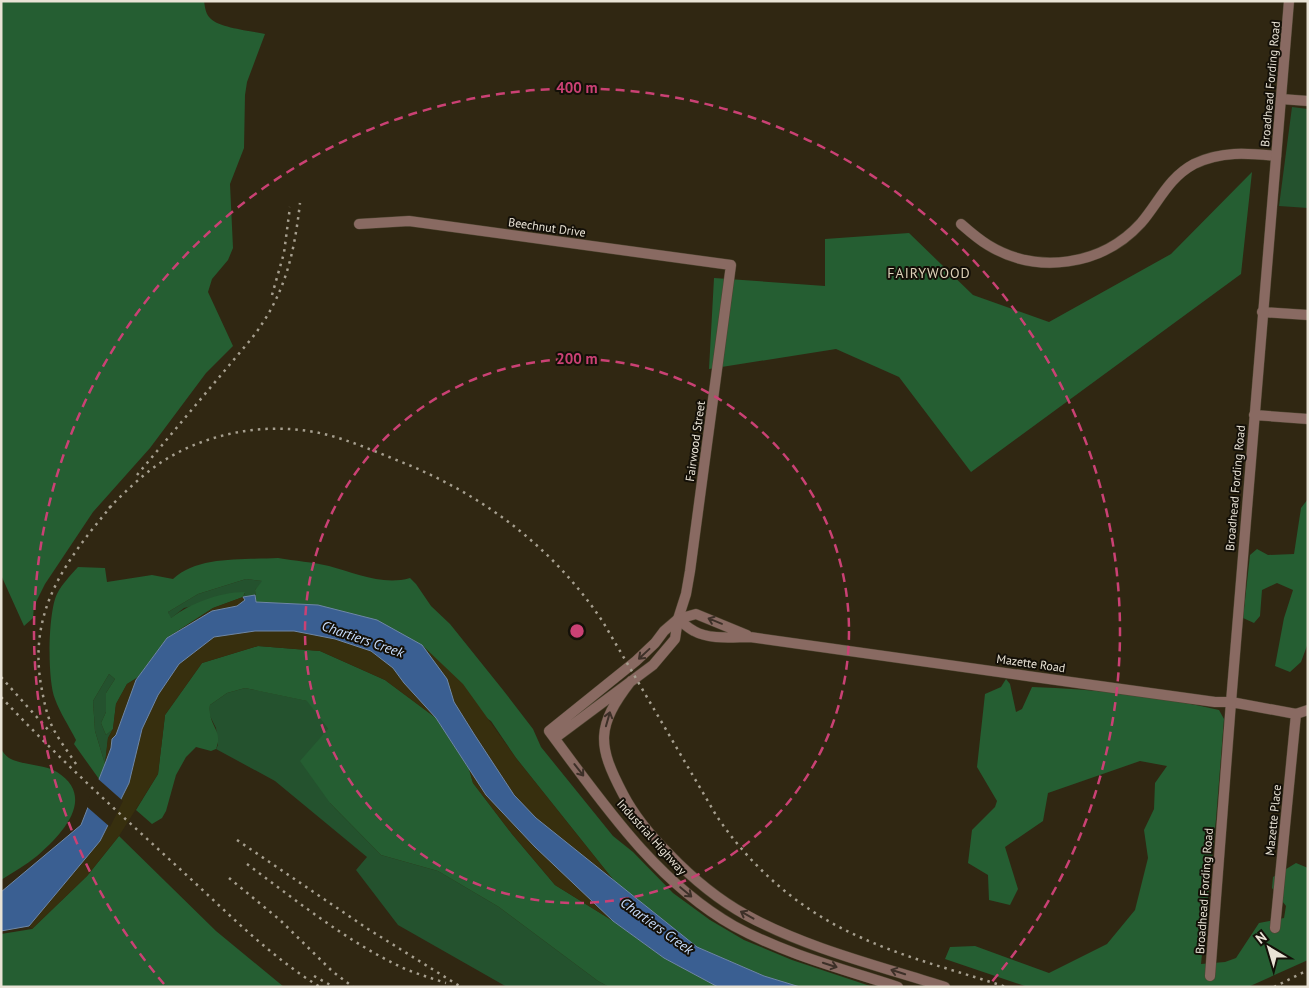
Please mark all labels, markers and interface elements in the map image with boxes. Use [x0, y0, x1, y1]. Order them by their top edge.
street label: Broadhead Fording Road [1257, 20, 1283, 148]
text: 400 m [556, 78, 598, 97]
street label: Beechnut Drive [507, 214, 587, 240]
district label: FAIRYWOOD [887, 264, 971, 282]
text: 200 m [556, 349, 598, 368]
street label: Fairwood Street [682, 400, 708, 482]
street label: Broadhead Fording Road [1222, 424, 1248, 552]
one-way arrow [707, 616, 723, 625]
water label: Chartiers Creek [320, 617, 407, 662]
centre of rings [568, 622, 586, 640]
one-way arrow [637, 648, 650, 660]
street label: Mazette Road [996, 651, 1066, 675]
one-way arrow [603, 711, 613, 727]
one-way arrow [574, 763, 584, 777]
street label: Mazette Place [1262, 784, 1284, 856]
street label: Industrial Highway [614, 796, 690, 878]
street label: Broadhead Fording Road [1192, 828, 1216, 954]
one-way arrow [679, 886, 692, 897]
water label: Chartiers Creek [617, 893, 698, 959]
one-way arrow [739, 910, 754, 920]
north arrow [1244, 923, 1294, 973]
text: N [1252, 928, 1270, 948]
one-way arrow [821, 961, 837, 970]
one-way arrow [891, 967, 907, 976]

